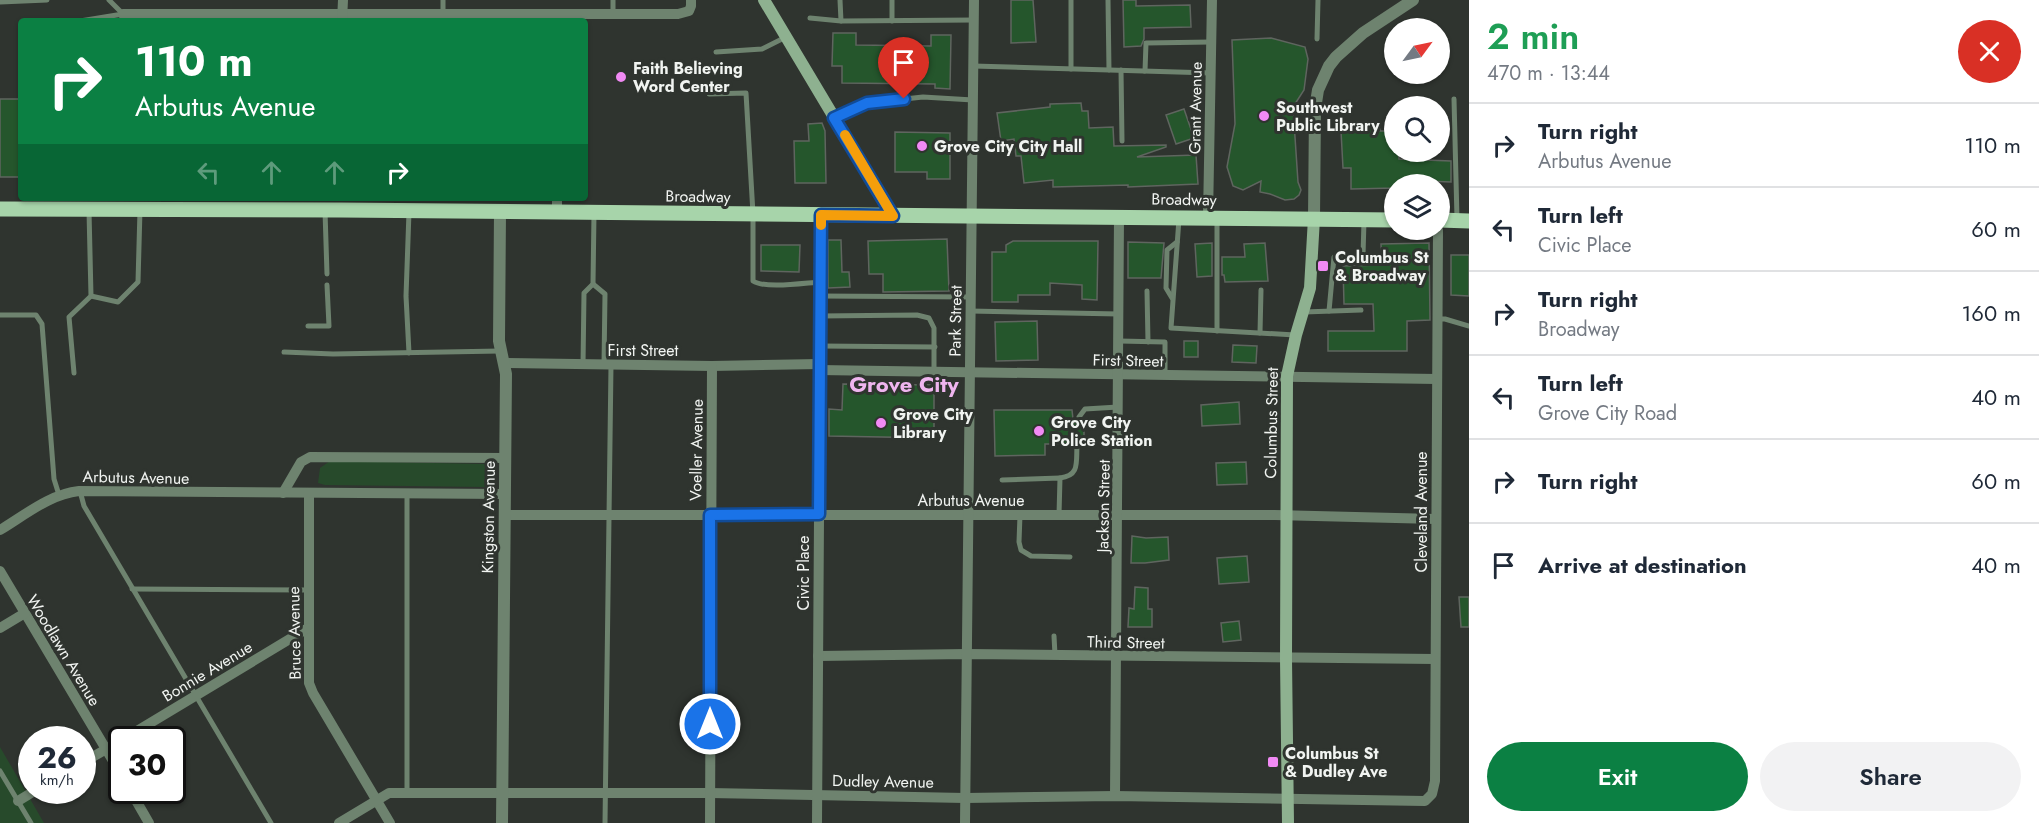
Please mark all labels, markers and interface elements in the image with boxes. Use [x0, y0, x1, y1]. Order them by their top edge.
text: 2 min [1487, 10, 1579, 62]
north arrow [1384, 18, 1450, 84]
map controls [1384, 18, 1450, 240]
button: close [1958, 20, 2021, 83]
text: 110 m [135, 31, 253, 92]
pin [878, 37, 929, 99]
icon: right [36, 42, 114, 120]
icon: arrive [887, 46, 920, 79]
place label: Faith Believing Word Center [633, 57, 743, 98]
text: 470 m · 13:44 [1487, 59, 1610, 88]
street label: Grant Avenue [1183, 62, 1208, 154]
marker: Faith Believing Word Center [614, 70, 628, 84]
text: Arbutus Avenue [135, 87, 315, 126]
place label: Southwest Public Library [1276, 96, 1380, 137]
button: search [1384, 96, 1450, 162]
marker: Southwest Public Library [1257, 109, 1271, 123]
text: Turn right [1538, 115, 1638, 147]
icon: right [1487, 129, 1520, 162]
text: 110 m [1964, 129, 2021, 161]
place label: Grove City City Hall [934, 135, 1082, 158]
marker: Grove City City Hall [915, 139, 929, 153]
text: Arbutus Avenue [1538, 147, 1672, 176]
icon: left [192, 156, 225, 189]
icon: ahead [255, 156, 288, 189]
icon: ahead [318, 156, 351, 189]
icon: right [381, 156, 414, 189]
button: layers [1384, 174, 1450, 240]
street label: Broadway [665, 184, 732, 209]
street label: Broadway [1151, 187, 1218, 212]
text: Turn left [1538, 199, 1623, 231]
icon: left [1487, 213, 1520, 246]
text: 60 m [1971, 213, 2021, 245]
text: Civic Place [1538, 231, 1632, 260]
place label: Columbus St & Broadway [1335, 246, 1429, 287]
marker: Columbus St & Broadway [1316, 259, 1330, 273]
text: Turn right [1538, 283, 1638, 315]
street label: Park Street [943, 285, 968, 357]
icon: right [1487, 297, 1520, 330]
text: 160 m [1961, 297, 2021, 329]
text: Broadway [1538, 315, 1620, 344]
street label: First Street [608, 339, 679, 362]
street label: First Street [1092, 348, 1164, 373]
street label: Columbus Street [1259, 367, 1284, 479]
text: Turn left [1538, 367, 1623, 399]
district label: Grove City [849, 368, 959, 400]
icon: left [1487, 381, 1520, 414]
text: 40 m [1971, 381, 2021, 413]
street label: Voeller Avenue [684, 399, 709, 501]
text: Grove City Road [1538, 399, 1677, 428]
place label: Grove City Library [893, 403, 973, 444]
place label: Grove City Police Station [1051, 411, 1152, 452]
marker: Grove City Library [874, 416, 888, 430]
marker: Grove City Police Station [1032, 424, 1046, 438]
street label: Cleveland Avenue [1410, 451, 1433, 573]
street label: Jackson Street [1091, 459, 1116, 555]
street label: Kingston Avenue [476, 460, 501, 574]
street label: Arbutus Avenue [82, 465, 190, 490]
icon: right [1487, 465, 1520, 498]
text: Turn right [1538, 465, 1638, 497]
text: 60 m [1971, 465, 2021, 497]
street label: Arbutus Avenue [918, 489, 1024, 512]
street label: Civic Place [792, 536, 815, 610]
icon: arrive [1487, 549, 1520, 582]
text: Arrive at destination [1538, 549, 1747, 581]
text: 40 m [1971, 549, 2021, 581]
street label: Bruce Avenue [282, 586, 307, 680]
street label: Woodlawn Avenue [21, 590, 106, 710]
street label: Third Street [1087, 630, 1165, 655]
street label: Bonnie Avenue [158, 635, 257, 707]
position arrow [678, 692, 742, 756]
speed limit sign: 30 [108, 726, 186, 804]
text: 26 [37, 736, 77, 779]
place label: Columbus St & Dudley Ave [1285, 742, 1387, 783]
button: Exit [1487, 742, 1748, 811]
button: Share [1760, 742, 2021, 811]
marker: Columbus St & Dudley Ave [1266, 755, 1280, 769]
text: km/h [40, 769, 74, 791]
street label: Dudley Avenue [832, 769, 934, 794]

